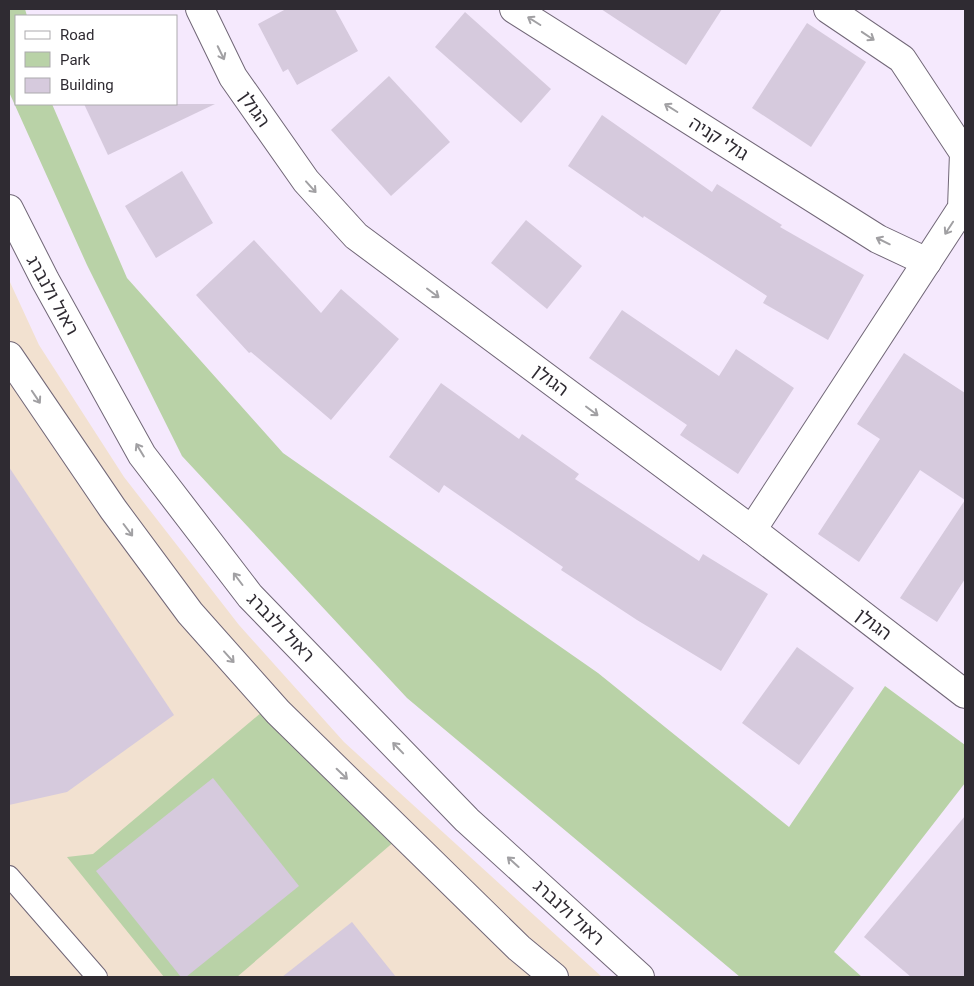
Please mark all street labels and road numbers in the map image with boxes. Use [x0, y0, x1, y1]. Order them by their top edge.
street label: הגולן [235, 87, 275, 131]
street label: גולי קניה [686, 112, 753, 164]
street label: ראול ולנברג [23, 252, 83, 338]
street label: הגולן [529, 360, 573, 400]
street label: ראול ולנברג [243, 588, 319, 666]
street label: הגולן [852, 604, 896, 644]
street label: ראול ולנברג [529, 875, 609, 949]

